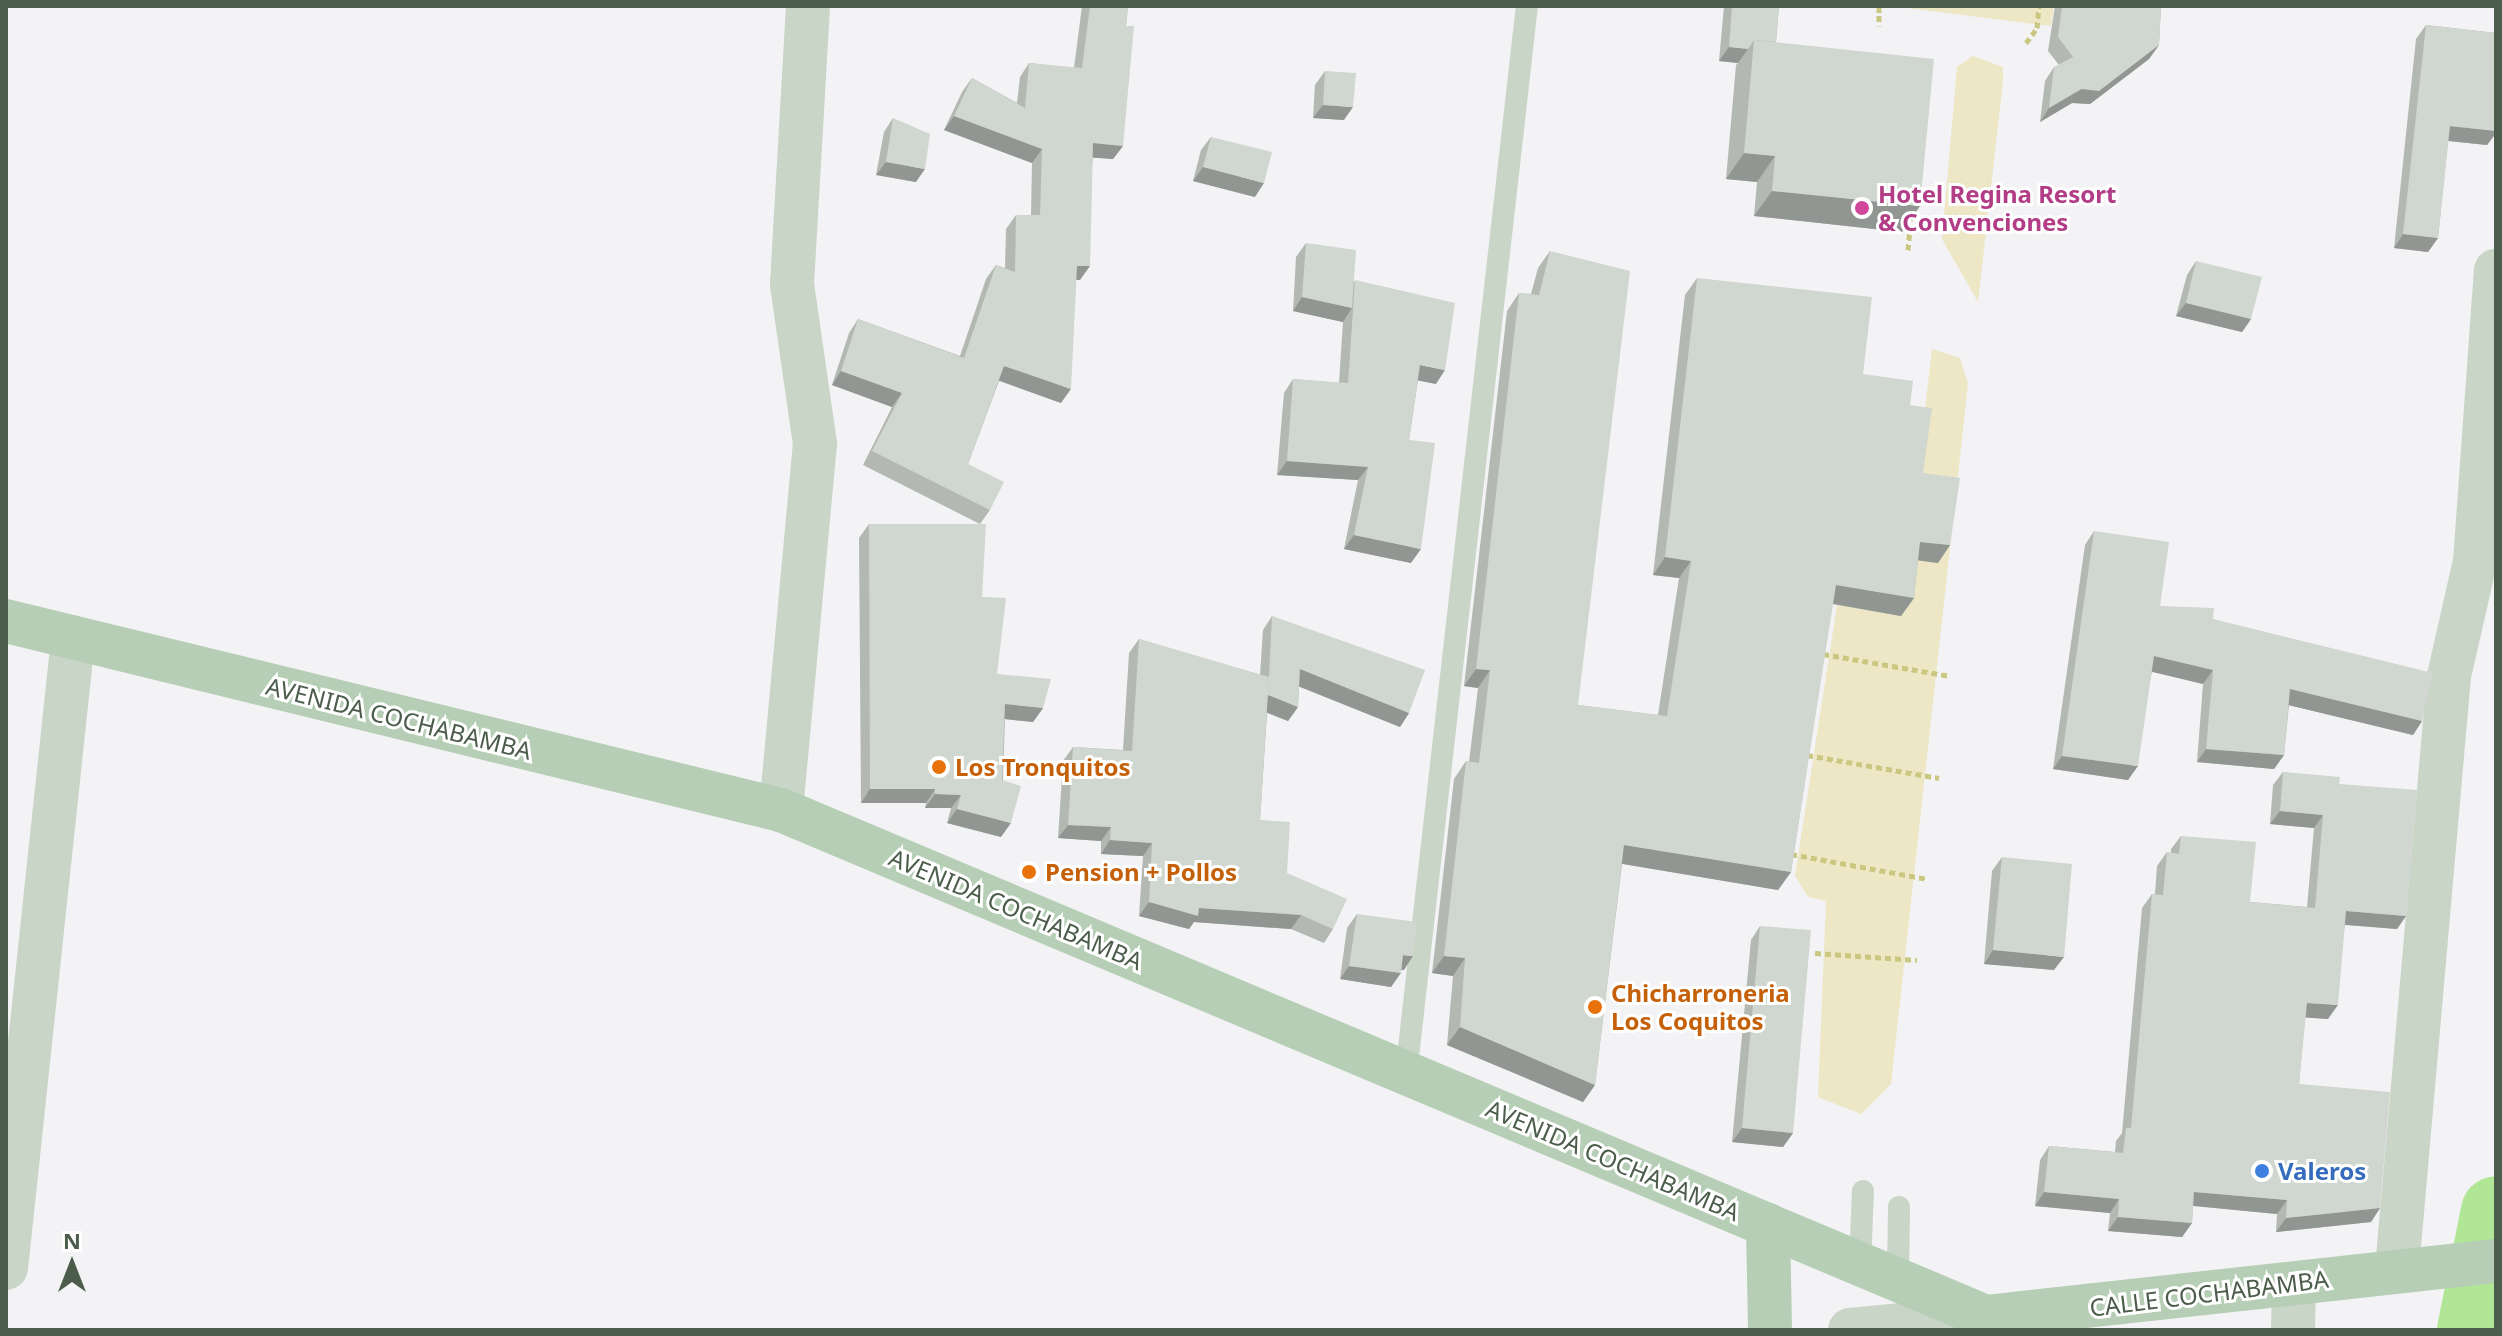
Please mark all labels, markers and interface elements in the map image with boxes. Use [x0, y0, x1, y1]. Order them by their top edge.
place label: Hotel Regina Resort & Convenciones [1878, 180, 2116, 236]
marker: Hotel Regina Resort & Convenciones [1853, 199, 1871, 217]
street label: AVENIDA COCHABAMBA [263, 671, 535, 765]
place label: Los Tronquitos [955, 753, 1131, 781]
marker: Los Tronquitos [930, 758, 948, 776]
street label: AVENIDA COCHABAMBA [885, 843, 1147, 975]
place label: Pension + Pollos [1045, 858, 1237, 886]
marker: Pension + Pollos [1020, 863, 1038, 881]
place label: Chicharroneria Los Coquitos [1611, 979, 1790, 1035]
marker: Chicharroneria Los Coquitos [1586, 998, 1604, 1016]
street label: AVENIDA COCHABAMBA [1482, 1094, 1744, 1226]
place label: Valeros [2278, 1157, 2366, 1185]
marker: Valeros [2253, 1162, 2271, 1180]
north arrow [32, 1224, 112, 1304]
text: N [63, 1225, 81, 1255]
street label: CALLE COCHABAMBA [2088, 1264, 2330, 1322]

